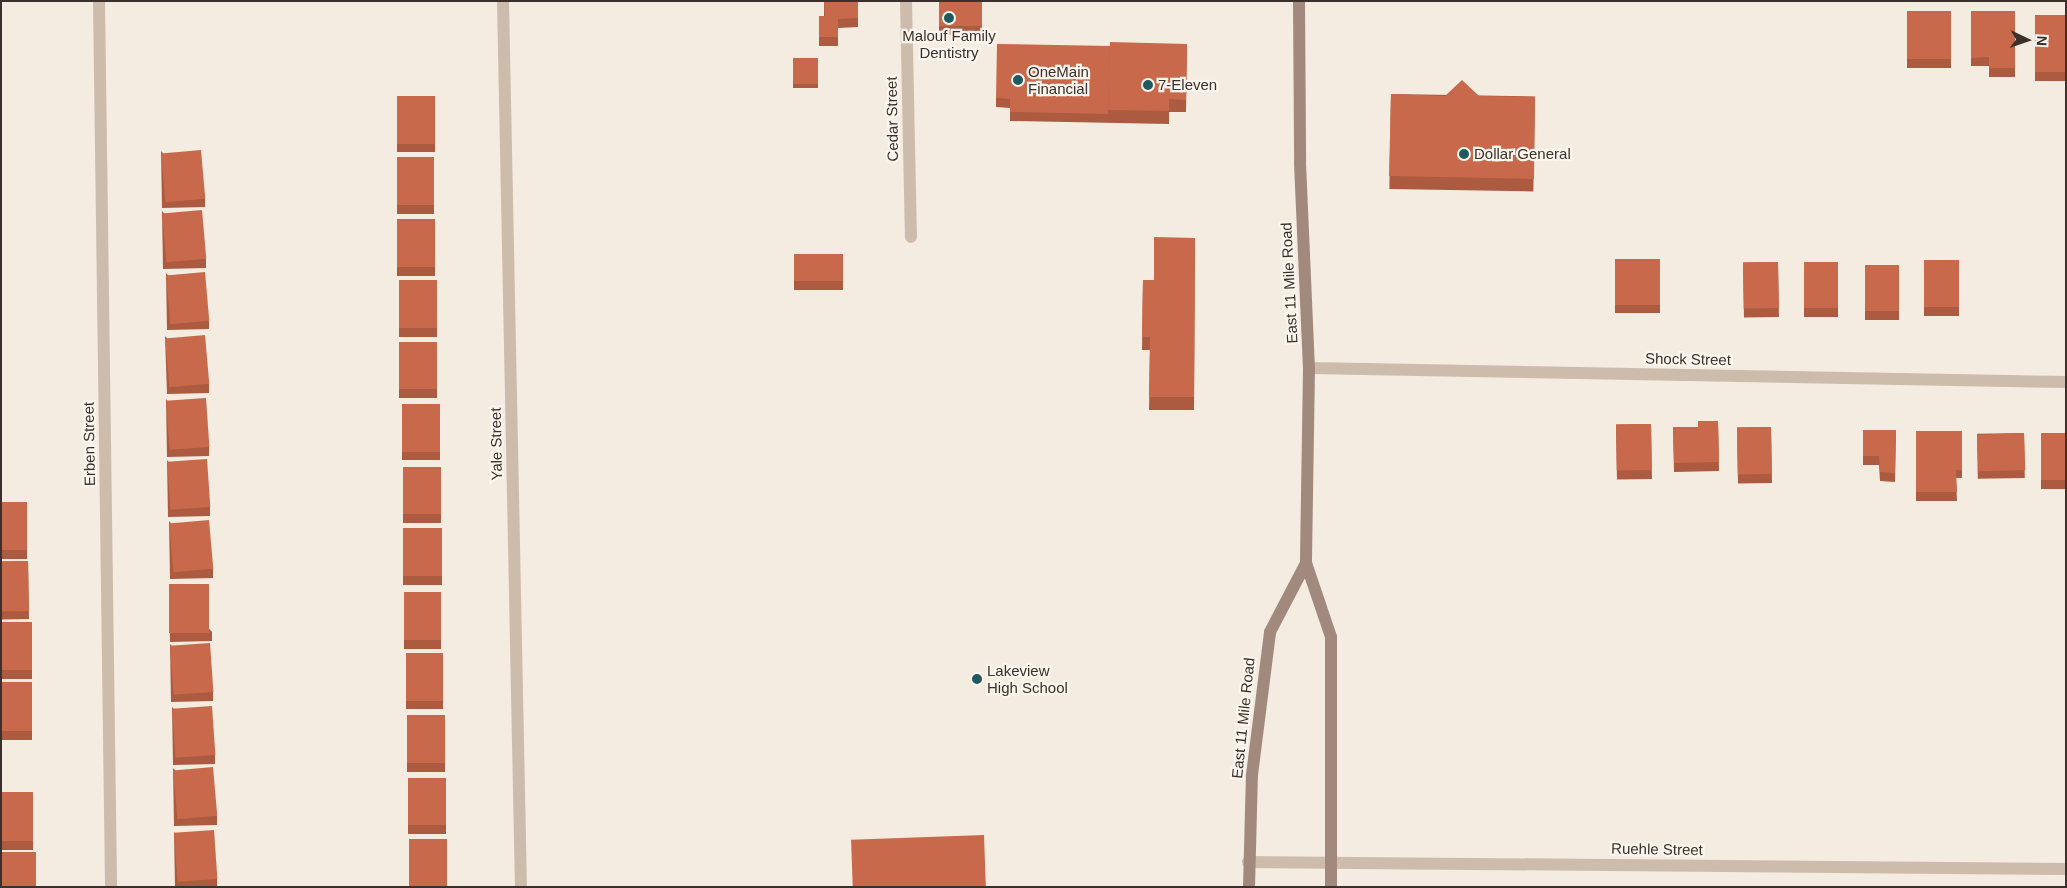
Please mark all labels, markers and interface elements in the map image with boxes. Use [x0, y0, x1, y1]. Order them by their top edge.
marker: Malouf Family Dentistry [943, 12, 955, 24]
north arrow [2002, 15, 2052, 65]
place label: Malouf Family Dentistry [902, 26, 996, 61]
text: N [2034, 35, 2050, 46]
place label: OneMain Financial [1028, 62, 1089, 97]
marker: OneMain Financial [1012, 74, 1024, 86]
street label: Cedar Street [882, 76, 902, 162]
place label: 7-Eleven [1158, 76, 1217, 94]
marker: 7-Eleven [1142, 79, 1154, 91]
place label: Dollar General [1474, 145, 1571, 163]
marker: Dollar General [1458, 148, 1470, 160]
street label: East 11 Mile Road [1277, 222, 1301, 344]
street label: Shock Street [1645, 349, 1731, 369]
street label: Erben Street [79, 402, 99, 486]
street label: Yale Street [486, 407, 506, 481]
street label: East 11 Mile Road [1228, 657, 1258, 779]
place label: Lakeview High School [987, 661, 1068, 696]
marker: Lakeview High School [971, 673, 983, 685]
street label: Ruehle Street [1611, 839, 1703, 859]

